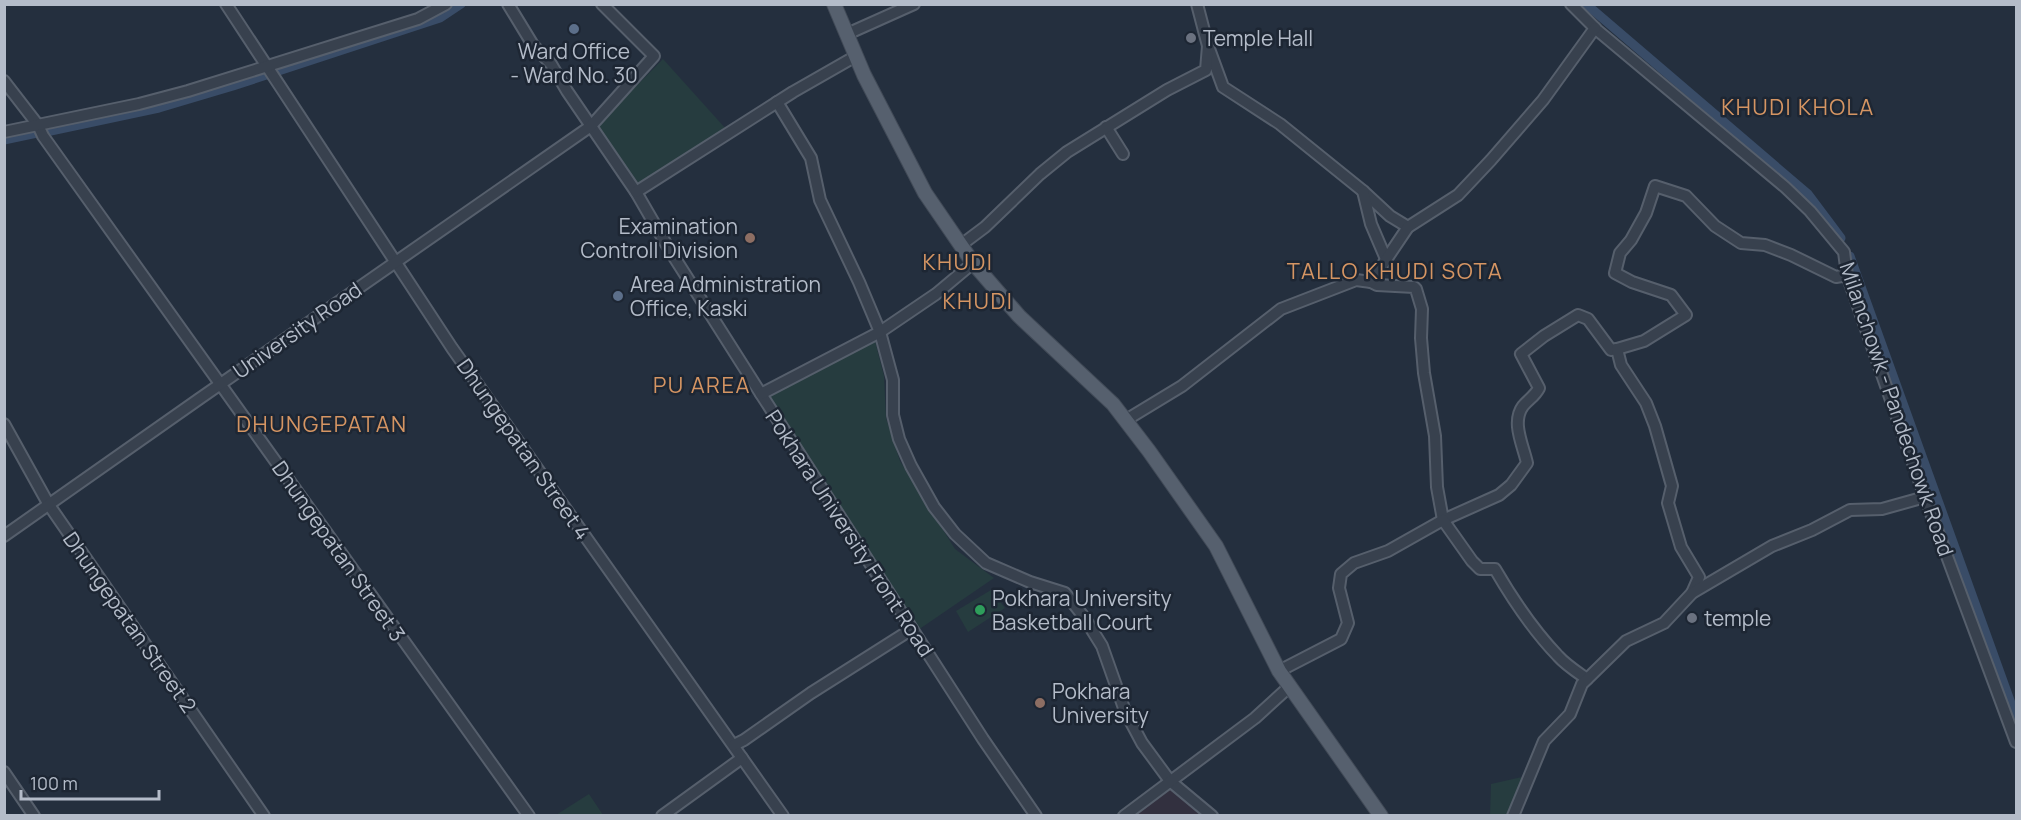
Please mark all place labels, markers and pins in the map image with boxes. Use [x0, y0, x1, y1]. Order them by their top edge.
marker: Ward Office - Ward No. 30 [567, 22, 581, 36]
place label: Temple Hall [1203, 24, 1313, 52]
marker: Temple Hall [1184, 31, 1198, 45]
place label: Ward Office - Ward No. 30 [510, 37, 638, 89]
place label: Examination Controll Division [580, 212, 738, 264]
marker: Examination Controll Division [743, 231, 757, 245]
place label: Area Administration Office, Kaski [630, 270, 821, 322]
marker: Area Administration Office, Kaski [611, 289, 625, 303]
place label: Pokhara University Basketball Court [992, 584, 1172, 636]
marker: Pokhara University Basketball Court [973, 603, 987, 617]
place label: temple [1704, 604, 1771, 632]
marker: temple [1685, 611, 1699, 625]
place label: Pokhara University [1052, 677, 1149, 729]
marker: Pokhara University [1033, 696, 1047, 710]

